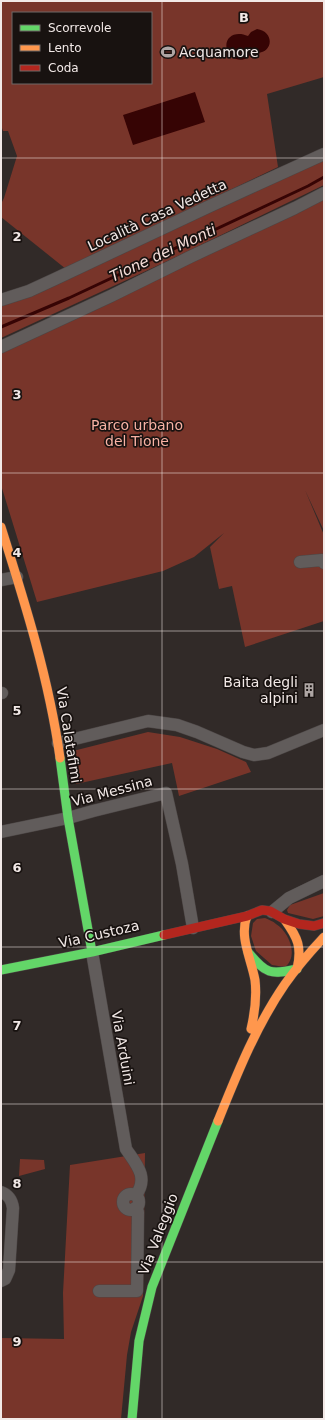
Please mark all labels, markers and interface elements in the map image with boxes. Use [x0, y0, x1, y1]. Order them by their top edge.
text: B [239, 10, 249, 25]
legend [12, 12, 152, 84]
text: Scorrevole [48, 21, 112, 35]
text: Lento [48, 41, 82, 55]
sports icon: Acquamore [160, 44, 176, 60]
place label: Acquamore [179, 44, 259, 60]
text: Coda [48, 61, 79, 75]
street label: Località Casa Vedetta [85, 176, 229, 254]
water label: Tione dei Monti [107, 220, 220, 286]
text: 2 [12, 229, 22, 244]
text: 3 [12, 387, 22, 402]
park label: Parco urbano del Tione [91, 417, 183, 449]
text: 4 [12, 545, 22, 560]
place label: Baita degli alpini [223, 674, 298, 706]
building icon: Baita degli alpini [301, 682, 317, 698]
street label: Via Calatafimi [53, 686, 85, 784]
text: 5 [12, 703, 22, 718]
street label: Via Messina [70, 773, 154, 809]
text: 6 [12, 860, 22, 875]
street label: Via Custoza [57, 917, 141, 951]
street label: Via Arduini [109, 1009, 137, 1087]
text: 7 [12, 1018, 22, 1033]
text: 8 [12, 1176, 22, 1191]
street label: Via Valeggio [135, 1191, 181, 1277]
text: 9 [12, 1334, 22, 1349]

